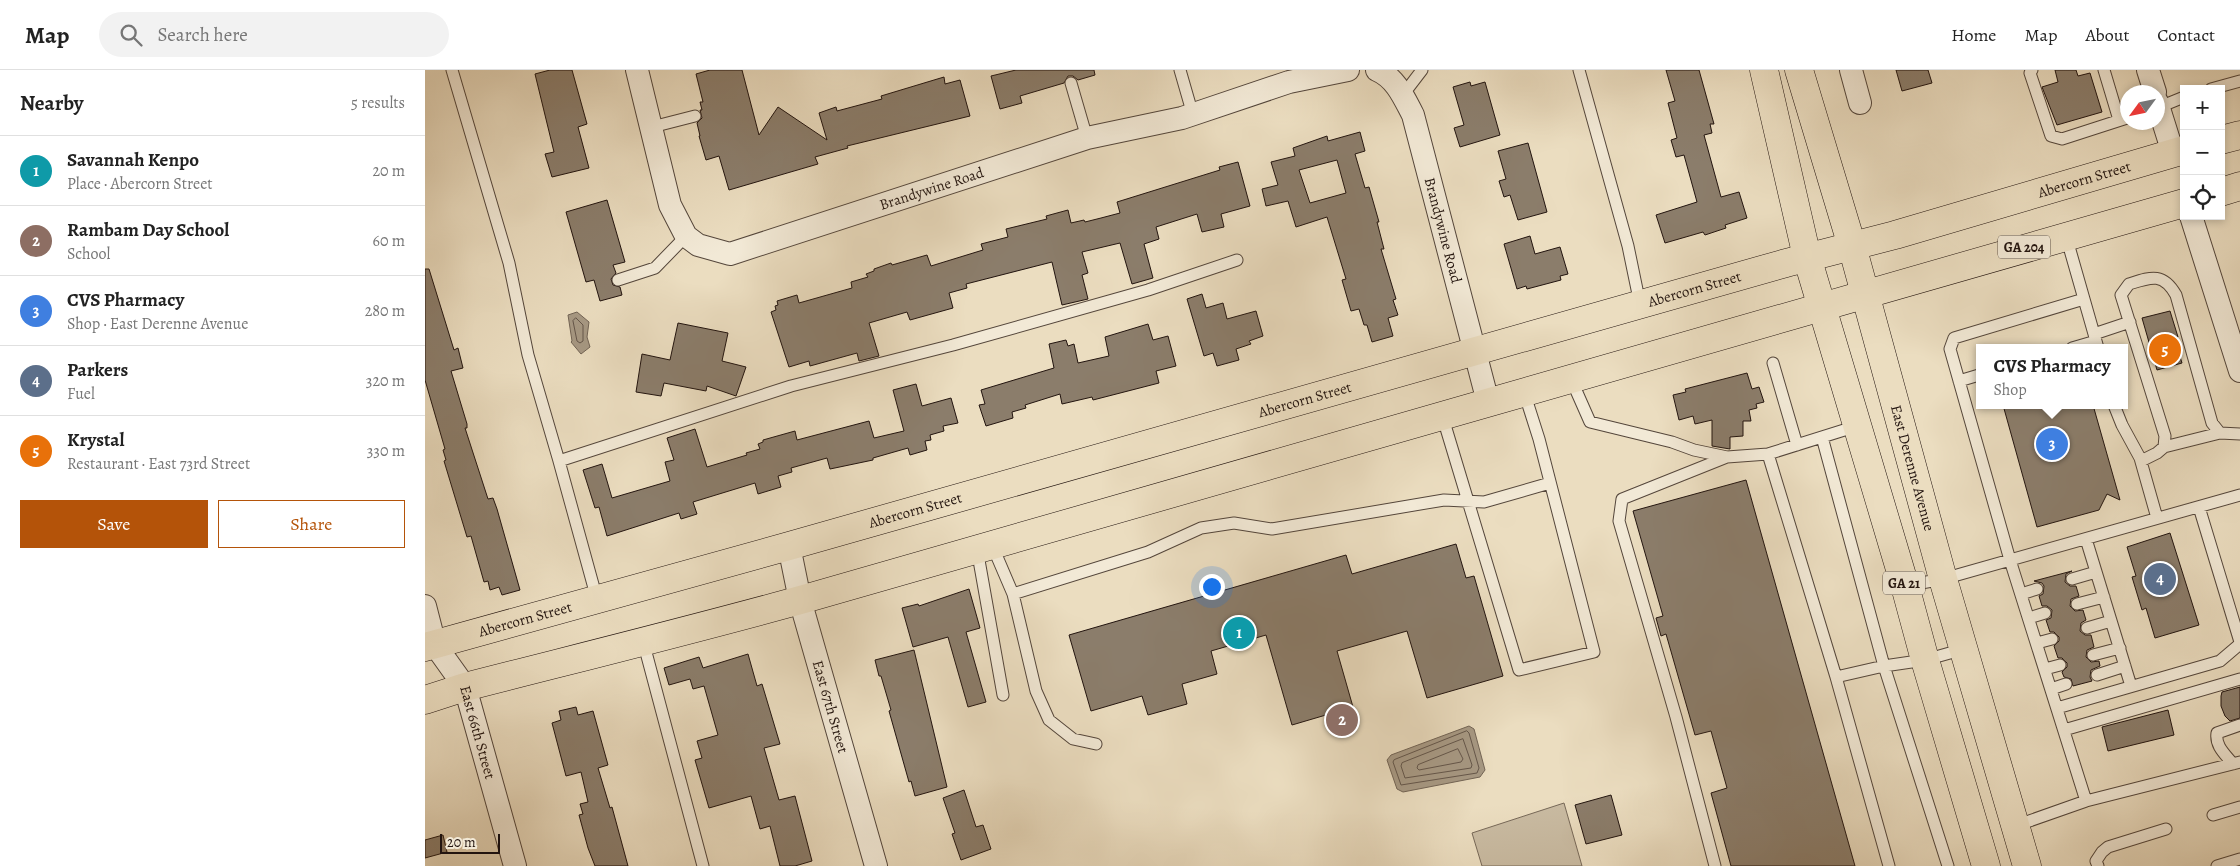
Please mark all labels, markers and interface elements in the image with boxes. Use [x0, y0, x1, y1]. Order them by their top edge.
search box [99, 12, 449, 57]
text: Map [25, 19, 69, 51]
icon: search [117, 21, 145, 49]
text: Search here [157, 22, 248, 48]
text: Home [1951, 23, 1996, 47]
text: Map [2024, 23, 2057, 47]
text: About [2085, 23, 2129, 47]
text: Contact [2157, 23, 2215, 47]
north arrow [2120, 85, 2165, 130]
map controls [2180, 85, 2225, 220]
button: + [2180, 85, 2225, 130]
text: Nearby [20, 89, 83, 117]
text: 5 results [351, 92, 405, 114]
button: − [2180, 130, 2225, 175]
text: Savannah Kenpo [67, 147, 199, 173]
street label: Abercorn Street [2034, 156, 2133, 203]
text: 1 [33, 160, 39, 182]
text: 20 m [372, 160, 405, 182]
street label: Brandywine Road [877, 162, 987, 215]
text: Place · Abercorn Street [67, 173, 213, 195]
street label: Brandywine Road [1420, 175, 1467, 286]
button: locate [2180, 175, 2225, 220]
text: Rambam Day School [67, 217, 229, 243]
text: 2 [32, 230, 40, 252]
text: 60 m [373, 230, 405, 252]
road number: GA 204 [1998, 236, 2050, 258]
text: School [67, 243, 110, 265]
street label: Abercorn Street [1645, 266, 1743, 312]
text: CVS Pharmacy [67, 287, 184, 313]
text: 3 [33, 300, 39, 322]
text: 280 m [365, 300, 405, 322]
text: Shop · East Derenne Avenue [67, 313, 248, 335]
pin: 5 [2149, 331, 2181, 369]
popup [1976, 344, 2128, 409]
text: CVS Pharmacy [1993, 353, 2111, 379]
text: Parkers [67, 357, 128, 383]
text: 4 [32, 370, 40, 392]
text: 320 m [366, 370, 405, 392]
street label: Abercorn Street [1255, 377, 1354, 423]
text: Shop [1993, 379, 2027, 401]
text: Fuel [67, 383, 95, 405]
street label: East Derenne Avenue [1886, 403, 1940, 534]
pin: 3 [2036, 425, 2068, 463]
text: Krystal [67, 427, 125, 453]
text: 5 [33, 440, 39, 462]
text: 330 m [367, 440, 405, 462]
text: Restaurant · East 73rd Street [67, 453, 250, 475]
street label: Abercorn Street [865, 487, 964, 533]
button: Save [20, 500, 208, 548]
button: Share [218, 500, 405, 548]
pin: 4 [2144, 560, 2176, 598]
road number: GA 21 [1883, 572, 1925, 594]
your location [1199, 574, 1225, 600]
street label: Abercorn Street [475, 597, 574, 642]
pin: 1 [1223, 614, 1255, 652]
street label: East 67th Street [808, 658, 853, 755]
street label: East 66th Street [455, 683, 500, 782]
pin: 2 [1326, 701, 1358, 739]
scale bar [440, 831, 500, 854]
text: 20 m [447, 833, 476, 852]

